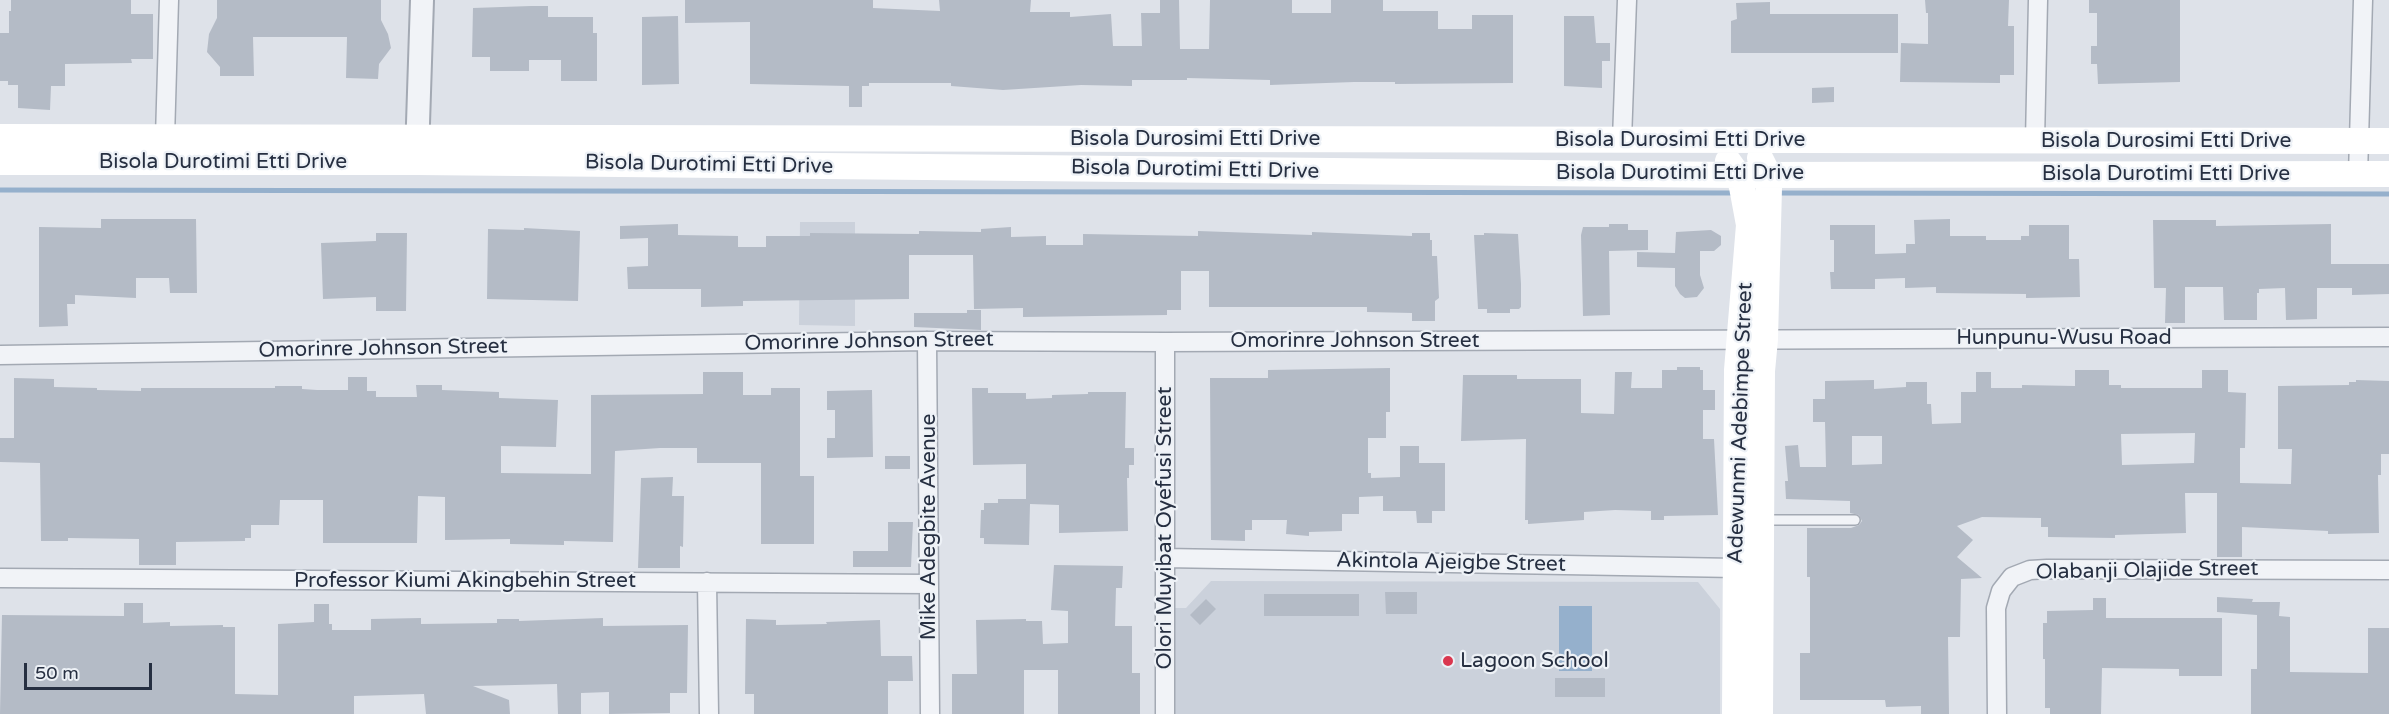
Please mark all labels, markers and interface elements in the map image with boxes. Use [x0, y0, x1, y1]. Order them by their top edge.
street label: Bisola Durosimi Etti Drive [1070, 126, 1320, 152]
street label: Bisola Durosimi Etti Drive [1555, 127, 1805, 153]
street label: Bisola Durosimi Etti Drive [2041, 128, 2291, 154]
street label: Bisola Durotimi Etti Drive [99, 149, 347, 175]
street label: Bisola Durotimi Etti Drive [585, 150, 833, 180]
street label: Bisola Durotimi Etti Drive [1071, 155, 1319, 185]
street label: Bisola Durotimi Etti Drive [1556, 160, 1804, 186]
street label: Bisola Durotimi Etti Drive [2042, 161, 2290, 187]
street label: Adewunmi Adebimpe Street [1723, 282, 1759, 564]
street label: Hunpunu-Wusu Road [1956, 325, 2172, 351]
street label: Omorinre Johnson Street [744, 327, 994, 357]
street label: Omorinre Johnson Street [1230, 328, 1480, 354]
street label: Omorinre Johnson Street [258, 334, 508, 364]
street label: Olori Muyibat Oyefusi Street [1152, 387, 1178, 669]
street label: Mike Adegbite Avenue [916, 414, 942, 640]
street label: Akintola Ajeigbe Street [1336, 548, 1566, 578]
street label: Olabanji Olajide Street [2035, 556, 2259, 586]
street label: Professor Kiumi Akingbehin Street [294, 568, 636, 594]
place label: Lagoon School [1460, 648, 1609, 674]
scale bar [27, 651, 154, 689]
marker: Lagoon School [1441, 654, 1455, 668]
text: 50 m [35, 662, 79, 684]

